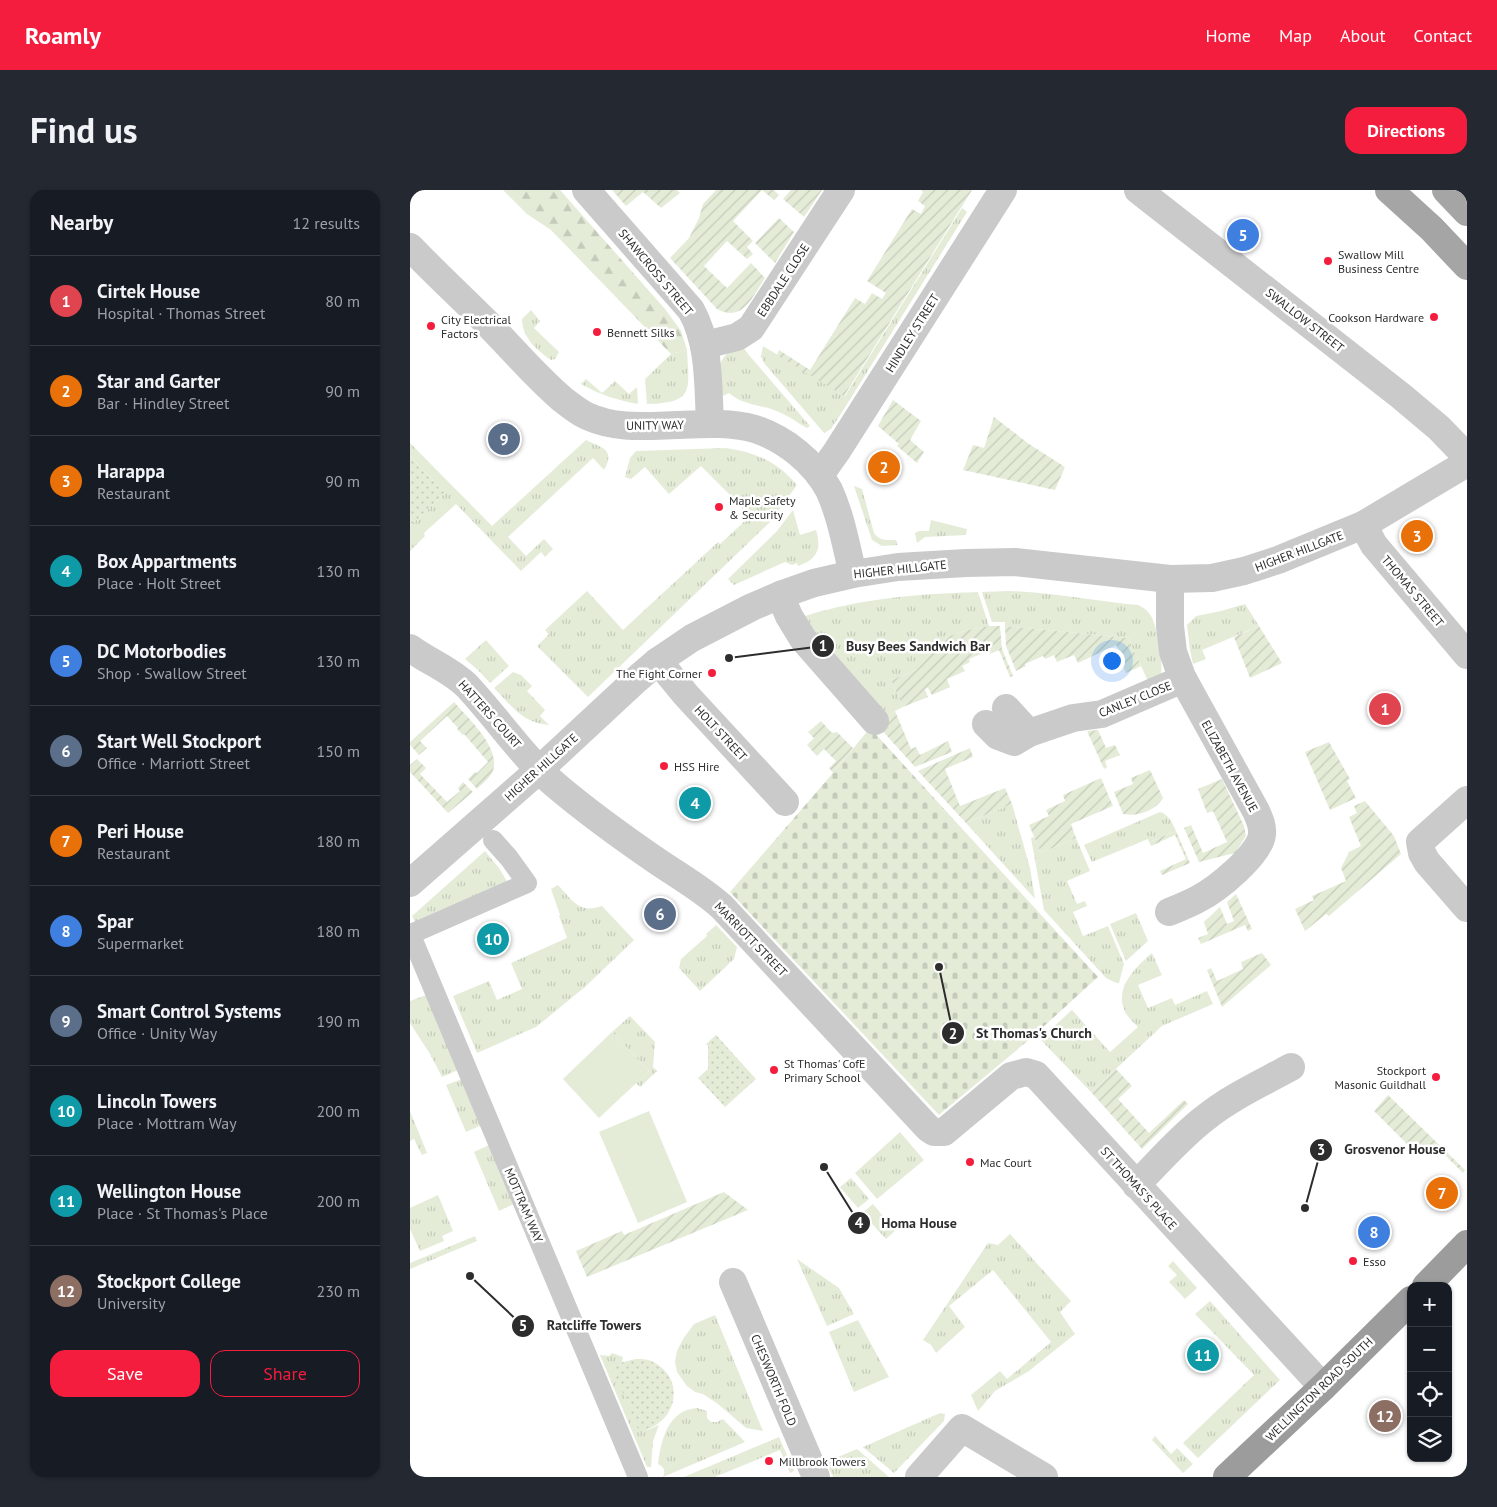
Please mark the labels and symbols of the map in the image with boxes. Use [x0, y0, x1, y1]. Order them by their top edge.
pin: 5 [1227, 216, 1259, 254]
street label: SHAWCROSS STREET [615, 226, 697, 318]
street label: EBBDALE CLOSE [754, 241, 812, 319]
place label: Swallow Mill Business Centre [1338, 247, 1419, 276]
marker: Swallow Mill Business Centre [1322, 255, 1334, 267]
street label: SWALLOW STREET [1263, 285, 1347, 355]
street label: HINDLEY STREET [882, 291, 942, 375]
place label: Cookson Hardware [1328, 310, 1424, 325]
marker: Cookson Hardware [1428, 311, 1440, 323]
place label: City Electrical Factors [441, 312, 512, 341]
marker: City Electrical Factors [425, 320, 437, 332]
place label: Bennett Silks [607, 325, 675, 340]
marker: Bennett Silks [591, 326, 603, 338]
street label: UNITY WAY [626, 417, 684, 433]
pin: 9 [488, 420, 520, 458]
pin: 2 [868, 448, 900, 486]
place label: Maple Safety & Security [729, 493, 796, 522]
marker: Maple Safety & Security [713, 501, 725, 513]
pin: 3 [1401, 517, 1433, 555]
street label: HIGHER HILLGATE [1253, 527, 1345, 575]
street label: THOMAS STREET [1379, 552, 1447, 630]
street label: HIGHER HILLGATE [853, 557, 947, 581]
callout: Busy Bees Sandwich Bar [811, 631, 1001, 660]
text: 1 [819, 636, 827, 655]
text: Busy Bees Sandwich Bar [846, 637, 990, 655]
your location [1099, 648, 1125, 674]
place label: The Fight Corner [616, 666, 702, 681]
marker: The Fight Corner [706, 667, 718, 679]
street label: HATTERS COURT [455, 677, 525, 751]
street label: CANLEY CLOSE [1096, 678, 1174, 720]
pin: 1 [1369, 690, 1401, 728]
street label: HOLT STREET [692, 702, 751, 764]
street label: ELIZABETH AVENUE [1199, 718, 1261, 814]
street label: HIGHER HILLGATE [501, 730, 581, 804]
place label: HSS Hire [674, 759, 719, 774]
marker: HSS Hire [658, 760, 670, 772]
pin: 4 [679, 784, 711, 822]
pin: 6 [644, 895, 676, 933]
street label: MARRIOTT STREET [712, 899, 791, 980]
pin: 10 [477, 920, 509, 958]
callout: St Thomas's Church [940, 1019, 1102, 1048]
text: 2 [949, 1024, 957, 1043]
text: St Thomas's Church [976, 1024, 1092, 1042]
place label: St Thomas' CofE Primary School [784, 1056, 866, 1085]
place label: Stockport Masonic Guildhall [1334, 1063, 1426, 1092]
marker: St Thomas' CofE Primary School [768, 1064, 780, 1076]
marker: Stockport Masonic Guildhall [1430, 1071, 1442, 1083]
callout: Grosvenor House [1309, 1135, 1455, 1164]
text: 3 [1317, 1140, 1325, 1159]
text: Grosvenor House [1344, 1140, 1446, 1158]
street label: ST THOMAS'S PLACE [1098, 1143, 1180, 1233]
place label: Mac Court [980, 1155, 1032, 1170]
marker: Mac Court [964, 1156, 976, 1168]
street label: MOTTRAM WAY [502, 1165, 547, 1245]
pin: 7 [1426, 1174, 1458, 1212]
callout: Homa House [846, 1208, 967, 1237]
text: 4 [855, 1213, 864, 1232]
pin: 8 [1358, 1213, 1390, 1251]
text: Homa House [881, 1214, 957, 1232]
place label: Esso [1363, 1254, 1386, 1269]
marker: Esso [1347, 1255, 1359, 1267]
callout: Ratcliffe Towers [511, 1311, 651, 1340]
text: 5 [519, 1316, 527, 1335]
text: Ratcliffe Towers [547, 1316, 641, 1334]
street label: CHESWORTH FOLD [748, 1332, 800, 1428]
street label: WELLINGTON ROAD SOUTH [1262, 1334, 1376, 1444]
pin: 11 [1187, 1336, 1219, 1374]
pin: 12 [1369, 1397, 1401, 1435]
place label: Millbrook Towers [779, 1454, 866, 1469]
marker: Millbrook Towers [763, 1455, 775, 1467]

